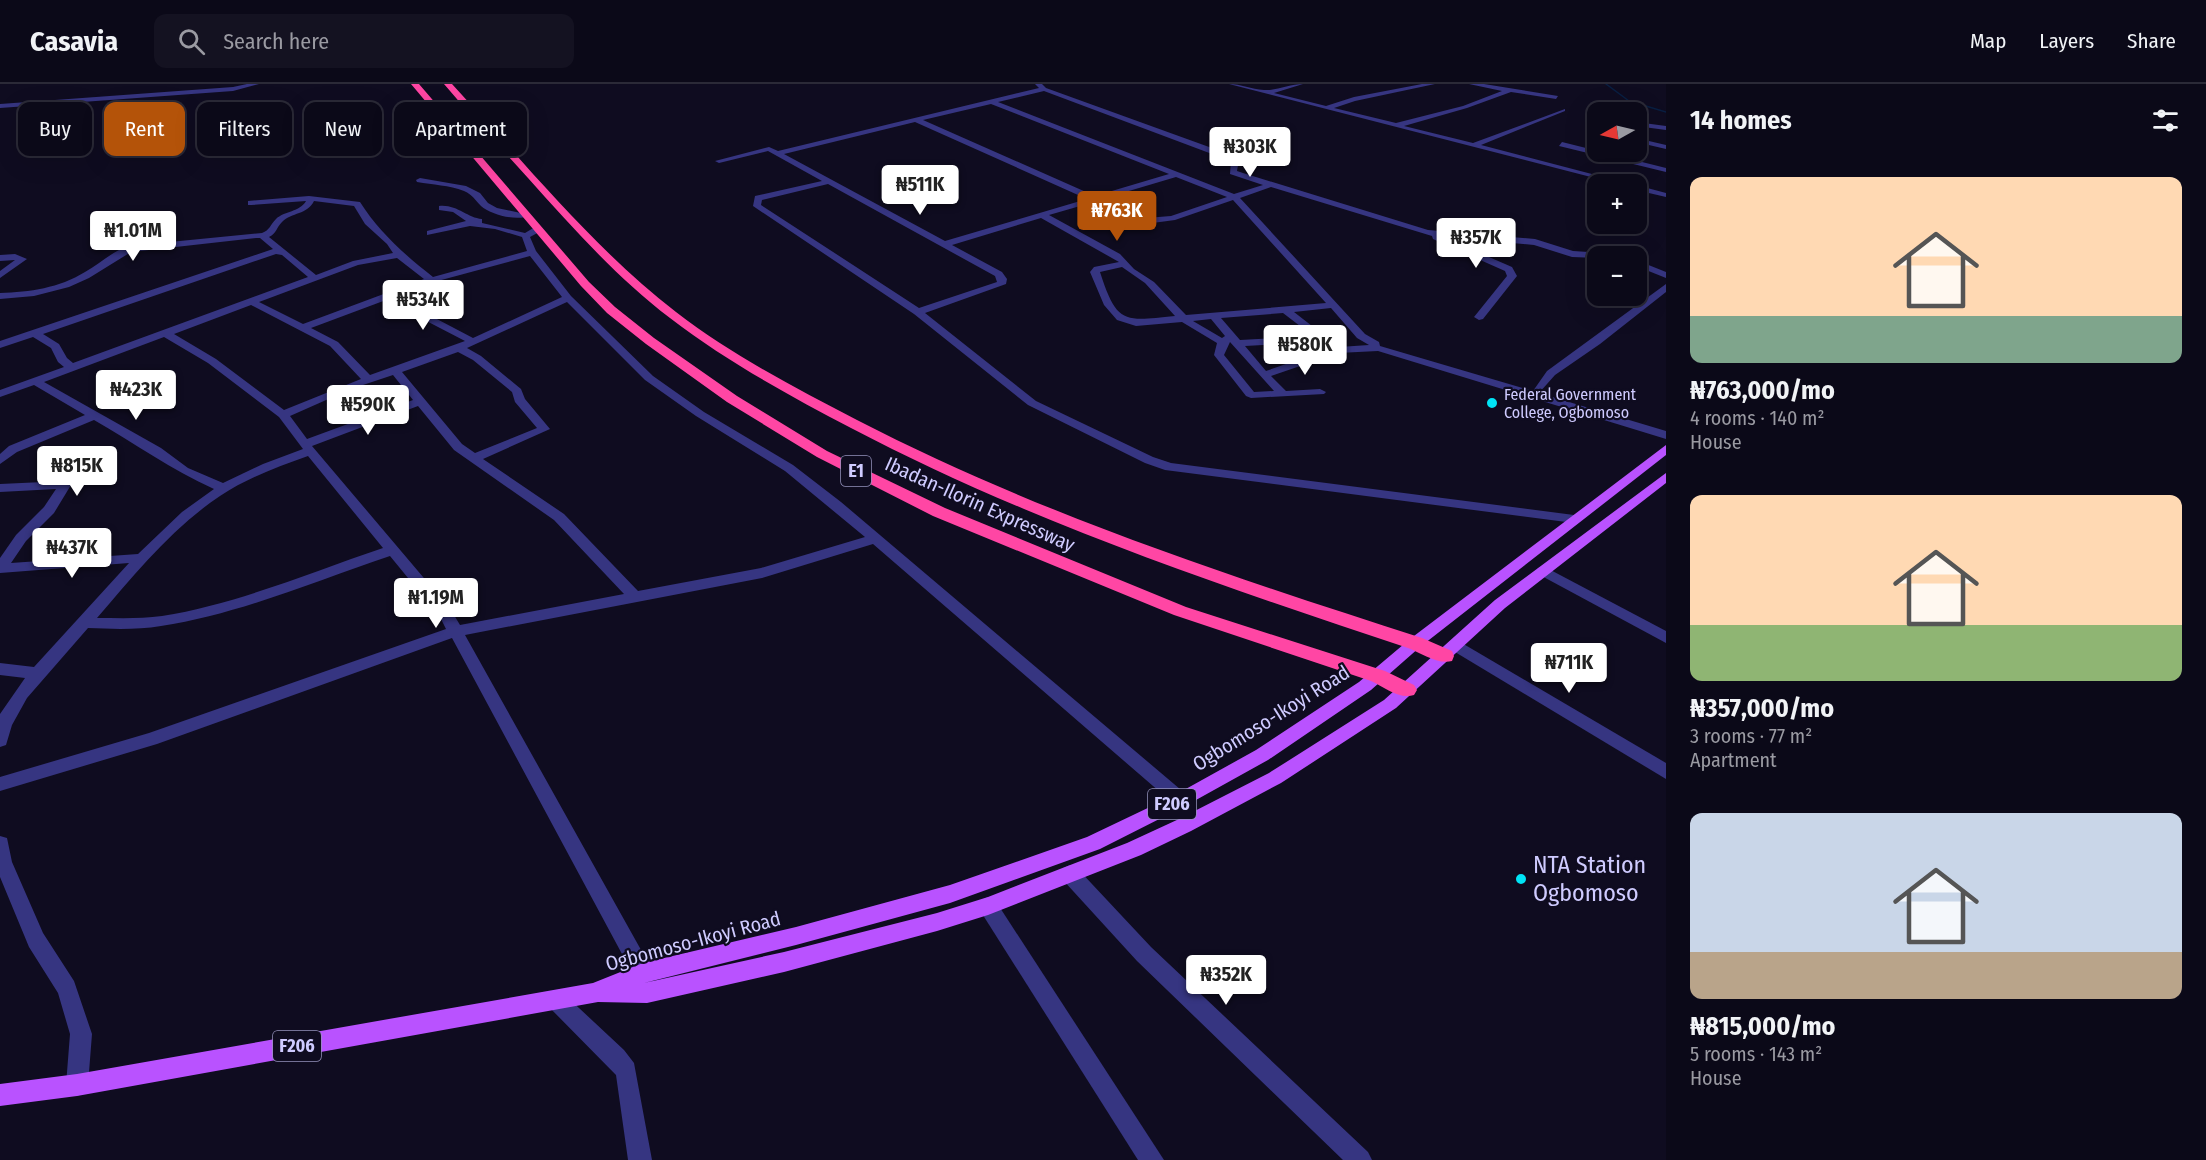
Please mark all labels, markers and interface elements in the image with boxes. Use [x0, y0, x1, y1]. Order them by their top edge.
search box [154, 14, 574, 68]
text: Casavia [30, 25, 118, 58]
icon: search [175, 25, 208, 58]
text: Search here [223, 28, 329, 55]
text: Map [1970, 28, 2006, 54]
text: Layers [2039, 28, 2094, 54]
text: Share [2127, 28, 2176, 54]
chip: Buy [18, 102, 92, 156]
chip: Rent [104, 102, 185, 156]
chip: Filters [197, 102, 292, 156]
chip: New [304, 102, 382, 156]
chip: Apartment [394, 102, 527, 156]
north arrow [1587, 102, 1647, 162]
map controls [1587, 102, 1647, 306]
icon: filters [2149, 104, 2182, 137]
text: 14 homes [1690, 105, 1792, 136]
pin: ₦303K [1208, 127, 1292, 178]
text: ₦303K [1223, 134, 1277, 158]
pin: ₦511K [878, 165, 962, 216]
text: ₦511K [896, 172, 944, 196]
button: + [1587, 174, 1647, 234]
pin: ₦763K [1075, 191, 1159, 242]
text: ₦763K [1091, 198, 1143, 222]
pin: ₦1.01M [84, 211, 182, 262]
icon: home [1882, 216, 1990, 324]
text: ₦1.01M [104, 218, 162, 242]
pin: ₦357K [1434, 218, 1518, 269]
text: ₦357K [1451, 225, 1501, 249]
button: − [1587, 246, 1647, 306]
pin: ₦534K [381, 280, 465, 331]
text: ₦534K [397, 287, 449, 311]
pin: ₦580K [1263, 325, 1347, 376]
text: ₦580K [1278, 332, 1332, 356]
pin: ₦423K [94, 370, 178, 421]
text: ₦763,000/mo [1690, 375, 1835, 406]
text: ₦423K [110, 377, 162, 401]
pin: ₦590K [326, 385, 410, 436]
place label: Federal Government College, Ogbomoso [1504, 385, 1637, 422]
text: ₦590K [341, 392, 395, 416]
marker: Federal Government College, Ogbomoso [1485, 396, 1499, 410]
text: 4 rooms · 140 m² [1690, 406, 1825, 430]
text: House [1690, 430, 1742, 454]
pin: ₦815K [35, 446, 119, 497]
street label: Ibadan-Ilorin Expressway [881, 451, 1079, 557]
text: ₦815K [51, 453, 103, 477]
road number: E1 [841, 456, 871, 486]
pin: ₦437K [30, 528, 114, 579]
icon: home [1882, 534, 1990, 642]
text: ₦437K [46, 535, 98, 559]
pin: ₦1.19M [387, 578, 485, 629]
text: ₦1.19M [408, 585, 464, 609]
pin: ₦711K [1527, 643, 1611, 694]
text: ₦711K [1545, 650, 1593, 674]
street label: Ogbomoso-Ikoyi Road [1188, 660, 1354, 776]
text: ₦357,000/mo [1690, 693, 1834, 724]
text: 3 rooms · 77 m² [1690, 724, 1812, 748]
text: Apartment [1690, 748, 1777, 772]
road number: F206 [1148, 789, 1196, 819]
place label: NTA Station Ogbomoso [1533, 851, 1646, 907]
icon: home [1882, 852, 1990, 960]
marker: NTA Station Ogbomoso [1514, 872, 1528, 886]
street label: Ogbomoso-Ikoyi Road [603, 906, 783, 976]
pin: ₦352K [1184, 955, 1268, 1006]
text: ₦352K [1200, 962, 1252, 986]
text: ₦815,000/mo [1690, 1011, 1835, 1042]
road number: F206 [273, 1031, 321, 1061]
text: 5 rooms · 143 m² [1690, 1042, 1822, 1066]
text: House [1690, 1066, 1742, 1090]

